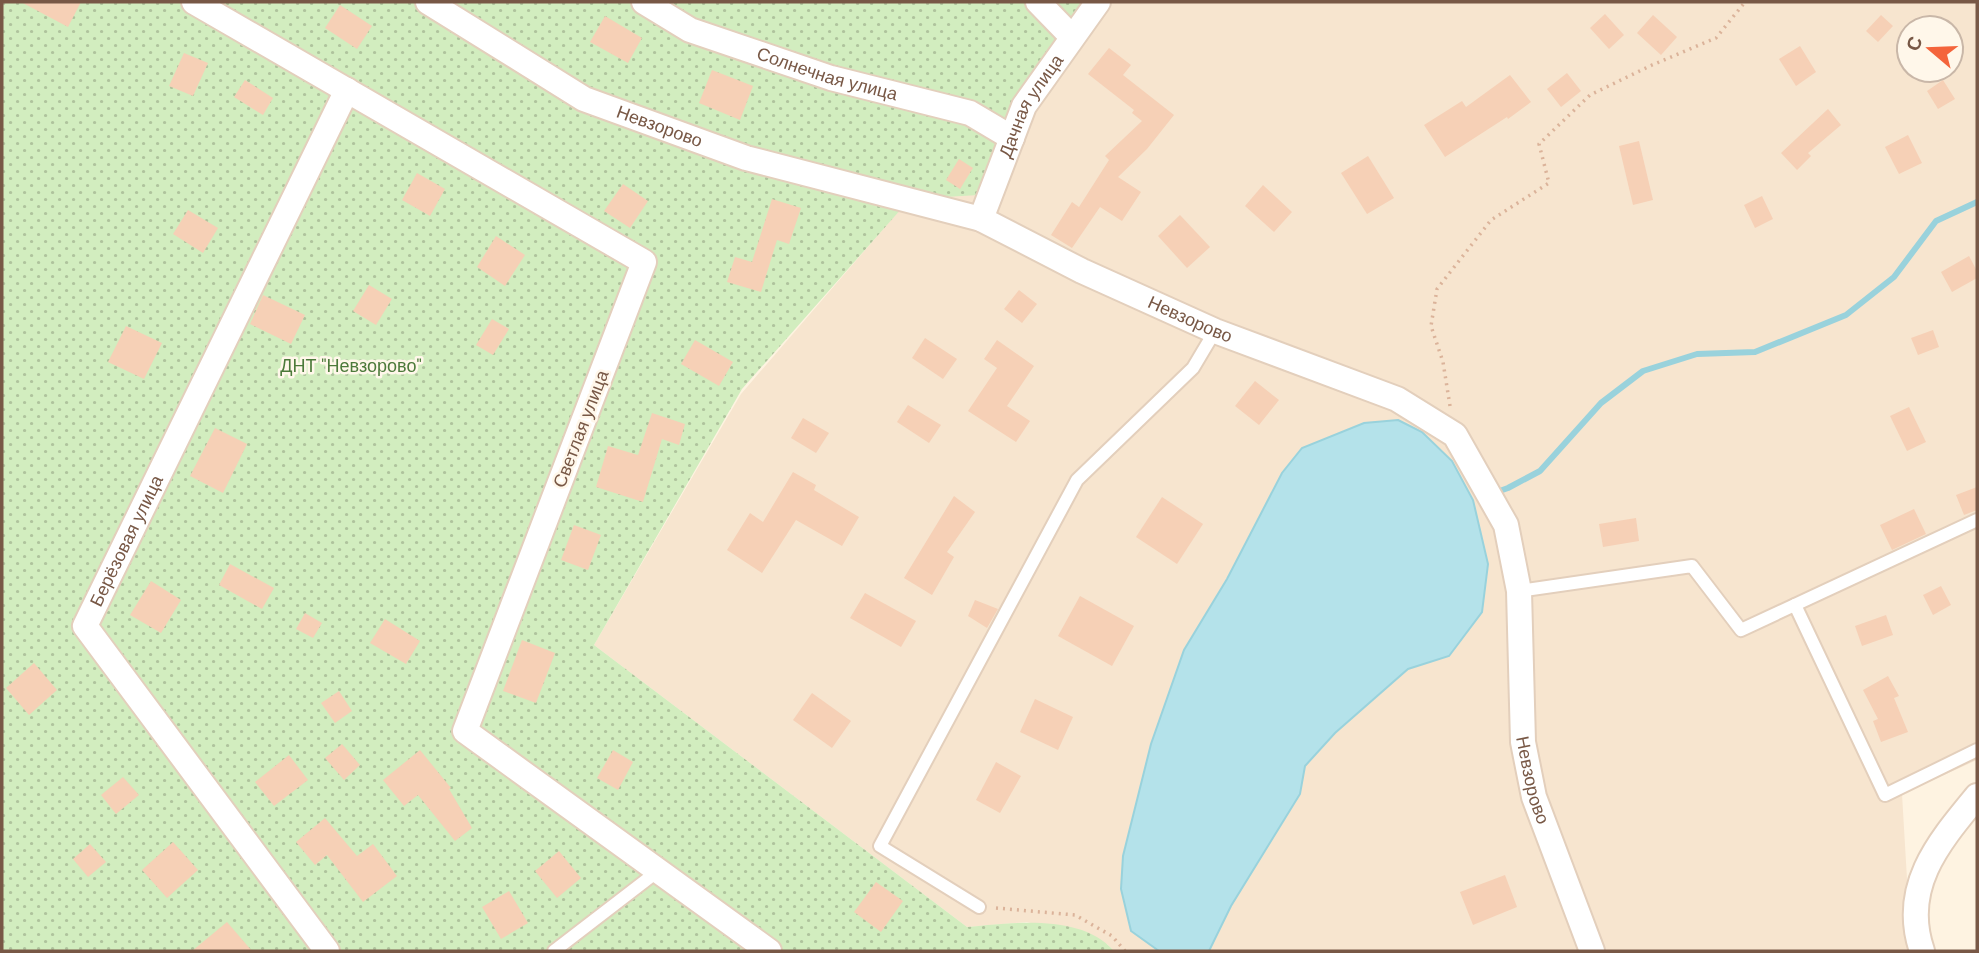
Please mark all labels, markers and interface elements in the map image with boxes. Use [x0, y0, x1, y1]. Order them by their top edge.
north arrow [1895, 14, 1965, 84]
text: С [1900, 33, 1929, 54]
street label: Солнечная улица [754, 42, 901, 107]
street label: Дачная улица [993, 49, 1070, 161]
street label: Невзорово [613, 100, 706, 153]
street label: Невзорово [1144, 290, 1236, 348]
park label: ДНТ "Невзорово" [280, 354, 422, 378]
street label: Светлая улица [548, 366, 615, 491]
street label: Берёзовая улица [84, 470, 169, 611]
street label: Невзорово [1510, 734, 1555, 828]

